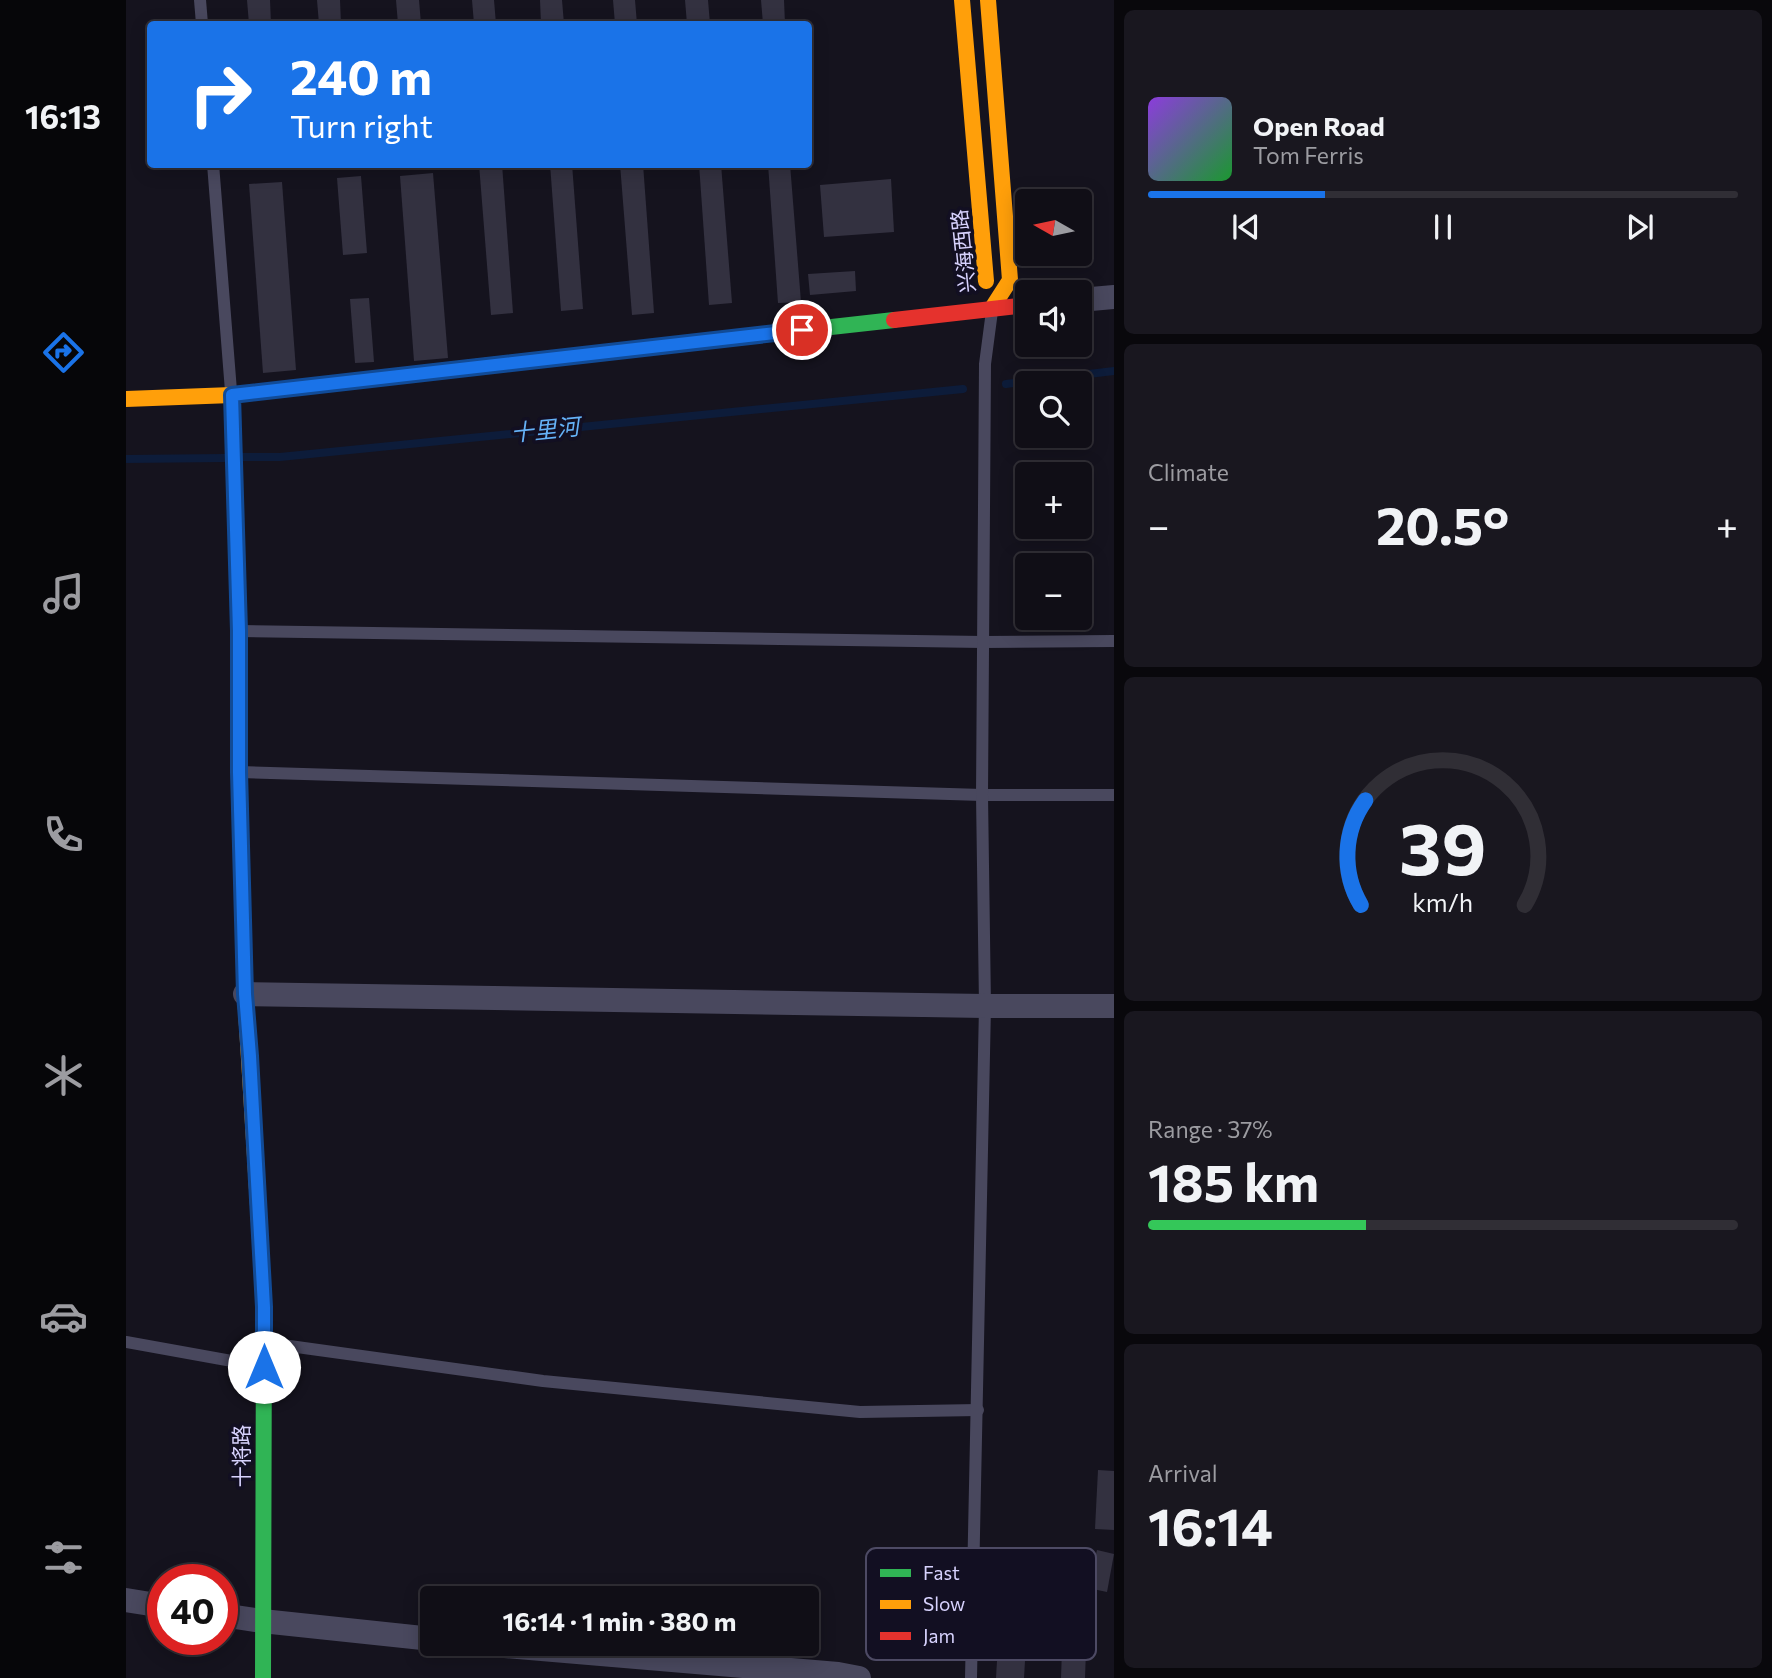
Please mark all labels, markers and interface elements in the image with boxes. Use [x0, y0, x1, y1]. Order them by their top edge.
text: 240 m [290, 45, 432, 105]
icon: right [175, 49, 266, 140]
text: 16:13 [25, 96, 101, 136]
text: Turn right [290, 105, 433, 145]
text: Open Road [1253, 110, 1385, 141]
text: Tom Ferris [1253, 141, 1364, 169]
north arrow [1015, 189, 1092, 266]
map controls [1015, 189, 1092, 630]
street label: 兴海西路 [946, 208, 979, 294]
icon: previous [1227, 208, 1265, 246]
icon: pause [1424, 208, 1462, 246]
icon: next [1621, 208, 1659, 246]
button: sound [1015, 280, 1092, 357]
pin [772, 300, 832, 360]
icon: arrive [783, 311, 821, 349]
icon: directions [39, 328, 88, 377]
button: search [1015, 371, 1092, 448]
water label: 十里河 [509, 411, 585, 447]
text: Climate [1148, 458, 1229, 486]
button: + [1015, 462, 1092, 539]
text: 20.5° [1376, 492, 1509, 556]
text: − [1148, 501, 1170, 548]
text: + [1716, 501, 1738, 548]
button: − [1015, 553, 1092, 630]
icon: music [39, 569, 88, 618]
text: 39 [1399, 801, 1487, 890]
icon: phone [39, 810, 88, 859]
text: km/h [1413, 887, 1473, 917]
icon: climate [39, 1051, 88, 1100]
text: Range · 37% [1148, 1115, 1273, 1143]
text: 185 km [1148, 1149, 1319, 1213]
icon: car [39, 1292, 88, 1341]
position arrow [227, 1330, 301, 1404]
street label: 十将路 [228, 1425, 253, 1488]
text: Arrival [1148, 1459, 1218, 1487]
text: 16:14 [1148, 1493, 1273, 1557]
icon: filters [39, 1533, 88, 1582]
legend [866, 1548, 1096, 1660]
text: Fast [923, 1561, 960, 1584]
speed limit sign: 40 [147, 1564, 238, 1655]
text: Slow [923, 1592, 965, 1615]
text: 16:14 · 1 min · 380 m [503, 1605, 736, 1636]
text: Jam [923, 1624, 955, 1647]

